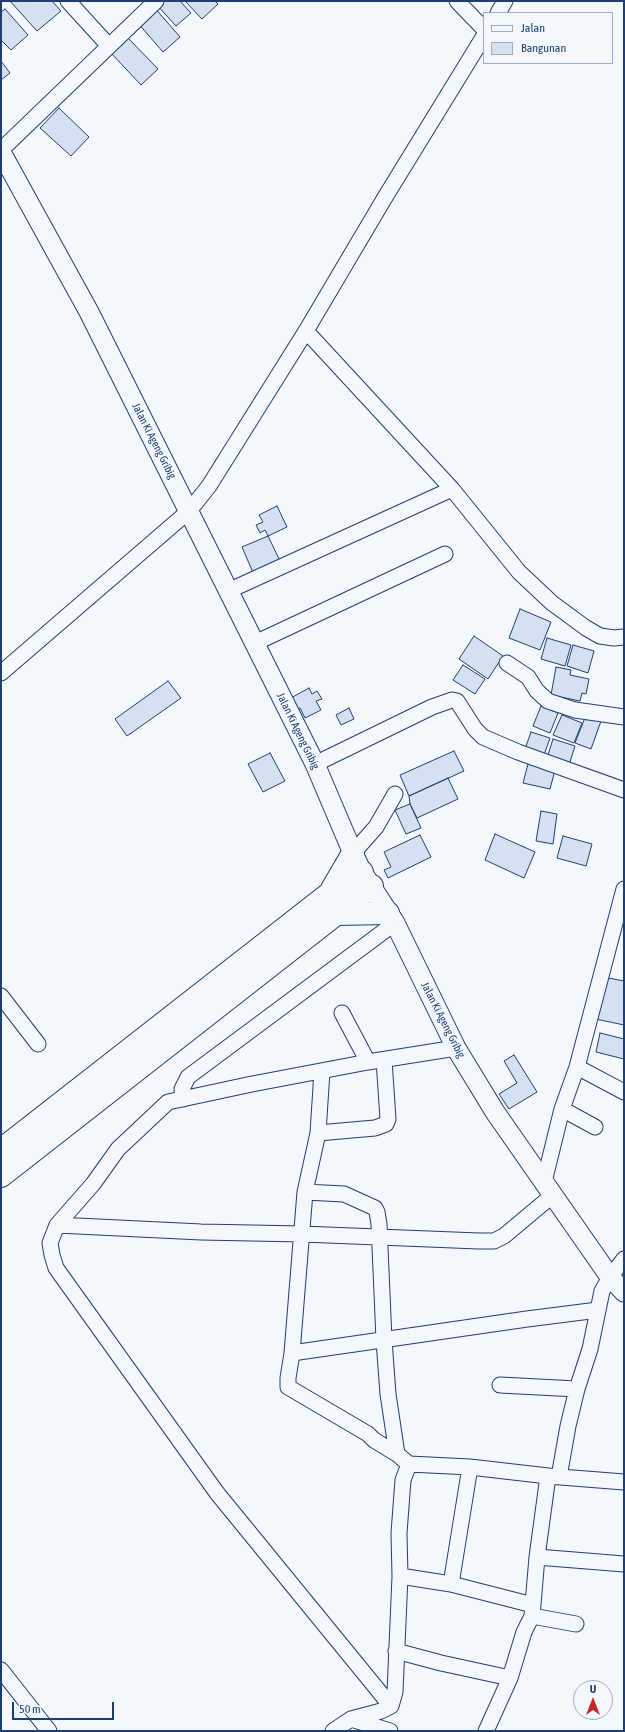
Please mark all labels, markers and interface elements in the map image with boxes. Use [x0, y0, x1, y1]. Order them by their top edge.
legend [483, 12, 613, 64]
text: Jalan [521, 21, 545, 35]
text: Bangunan [521, 41, 566, 55]
street label: Jalan Ki Ageng Gribig [129, 401, 179, 481]
street label: Jalan Ki Ageng Gribig [274, 691, 322, 771]
street label: Jalan Ki Ageng Gribig [418, 980, 468, 1060]
north arrow [573, 1680, 613, 1720]
text: U [590, 1683, 596, 1695]
scale bar [14, 1694, 116, 1720]
text: 50 m [19, 1702, 41, 1716]

